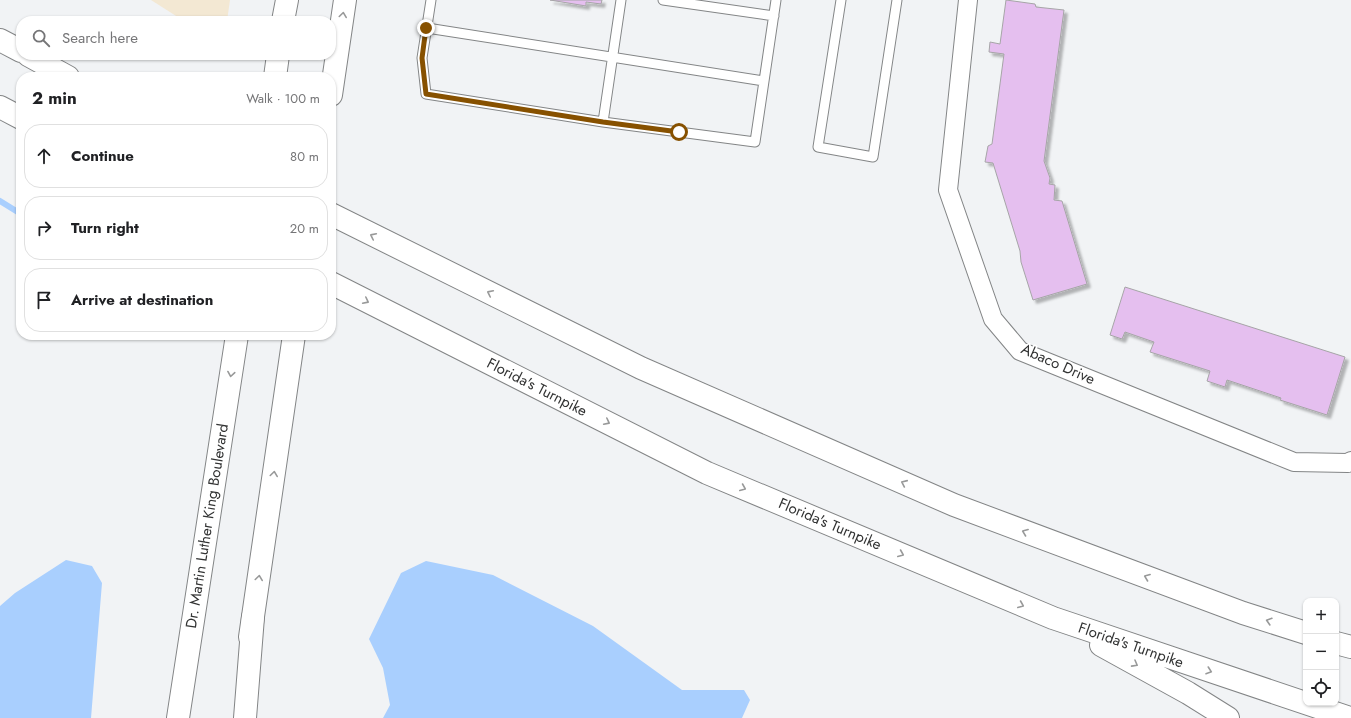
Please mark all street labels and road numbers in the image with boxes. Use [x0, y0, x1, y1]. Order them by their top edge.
street label: Abaco Drive [1017, 338, 1099, 390]
street label: Florida's Turnpike [483, 352, 591, 422]
street label: Dr. Martin Luther King Boulevard [180, 422, 234, 630]
street label: Florida's Turnpike [775, 492, 885, 556]
street label: Florida's Turnpike [1075, 617, 1187, 673]

